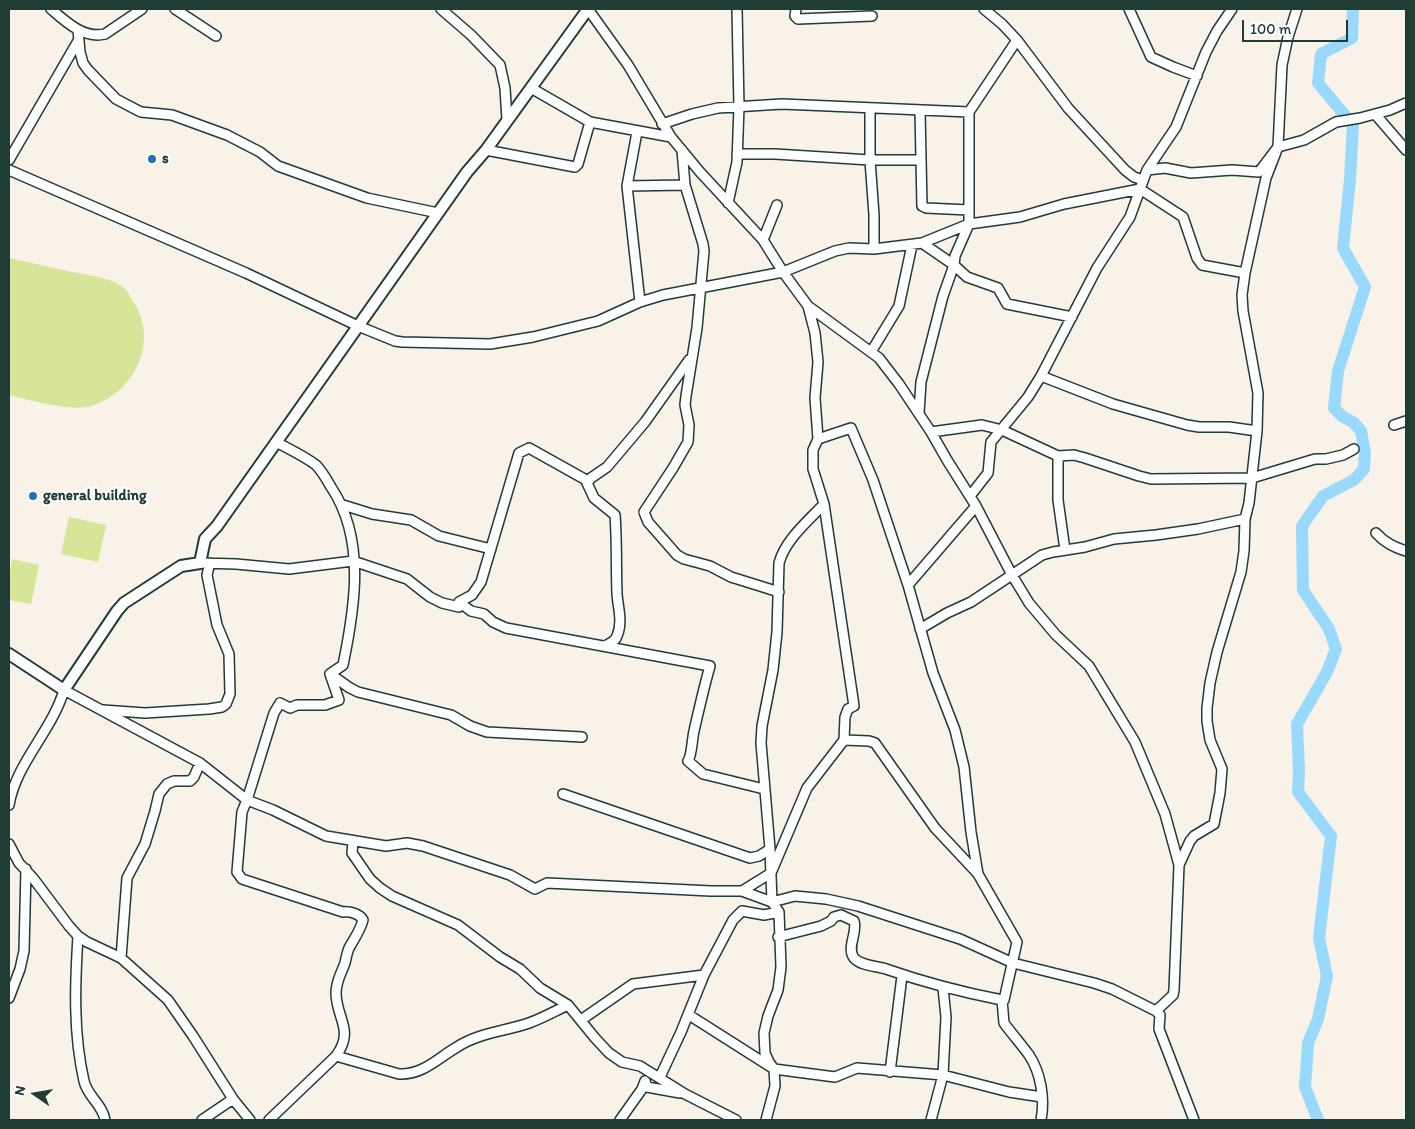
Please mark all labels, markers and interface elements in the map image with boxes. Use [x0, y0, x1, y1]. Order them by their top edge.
scale bar [1245, 10, 1351, 42]
text: 100 m [1250, 20, 1291, 38]
place label: s [162, 150, 169, 168]
marker: s [146, 153, 158, 165]
place label: general building [43, 487, 147, 505]
marker: general building [27, 490, 39, 502]
north arrow [10, 1069, 60, 1119]
text: N [11, 1084, 29, 1097]

